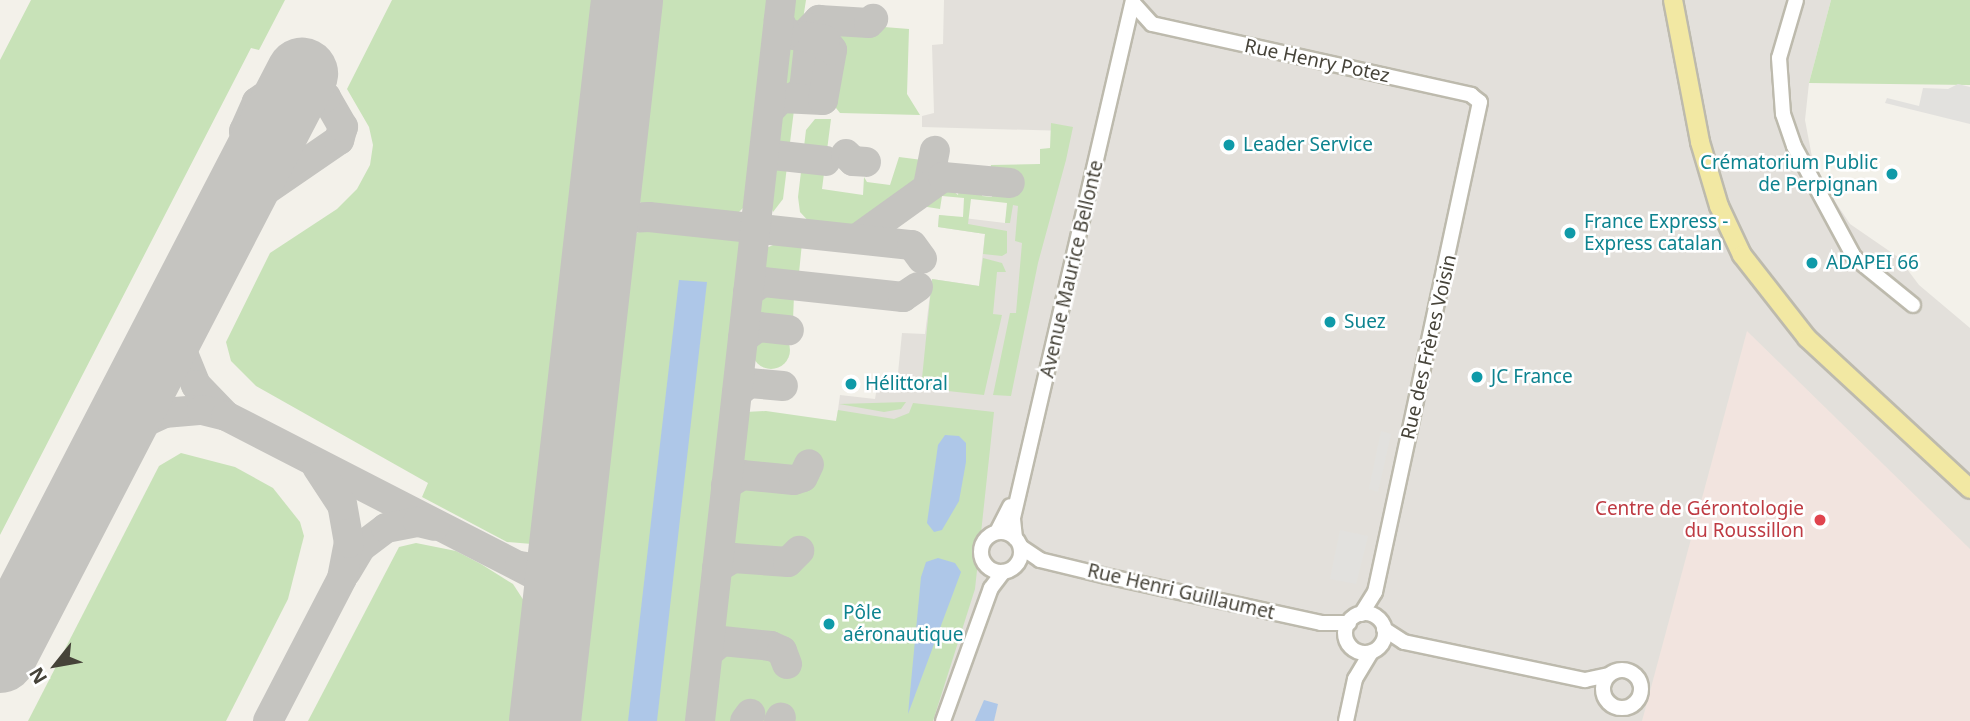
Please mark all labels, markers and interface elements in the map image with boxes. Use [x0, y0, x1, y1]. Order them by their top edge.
street label: Rue Henry Potez [1242, 35, 1392, 87]
place label: Leader Service [1243, 134, 1373, 156]
marker: Leader Service [1221, 137, 1237, 153]
place label: Crématorium Public de Perpignan [1700, 152, 1878, 196]
street label: Avenue Maurice Bellonte [1036, 158, 1108, 380]
marker: Crématorium Public de Perpignan [1884, 166, 1900, 182]
place label: France Express - Express catalan [1584, 211, 1728, 255]
marker: France Express - Express catalan [1562, 225, 1578, 241]
street label: Rue des Frères Voisin [1397, 252, 1461, 442]
place label: ADAPEI 66 [1826, 252, 1919, 274]
marker: ADAPEI 66 [1804, 255, 1820, 271]
place label: Suez [1344, 311, 1386, 333]
marker: Suez [1322, 314, 1338, 330]
place label: JC France [1491, 366, 1573, 388]
marker: JC France [1469, 369, 1485, 385]
place label: Hélittoral [865, 373, 948, 395]
marker: Hélittoral [843, 376, 859, 392]
place label: Centre de Gérontologie du Roussillon [1595, 498, 1804, 542]
marker: Centre de Gérontologie du Roussillon [1810, 510, 1830, 530]
street label: Rue Henri Guillaumet [1085, 559, 1277, 625]
place label: Pôle aéronautique [843, 602, 963, 646]
marker: Pôle aéronautique [821, 616, 837, 632]
north arrow [21, 630, 91, 700]
text: N [23, 663, 53, 689]

